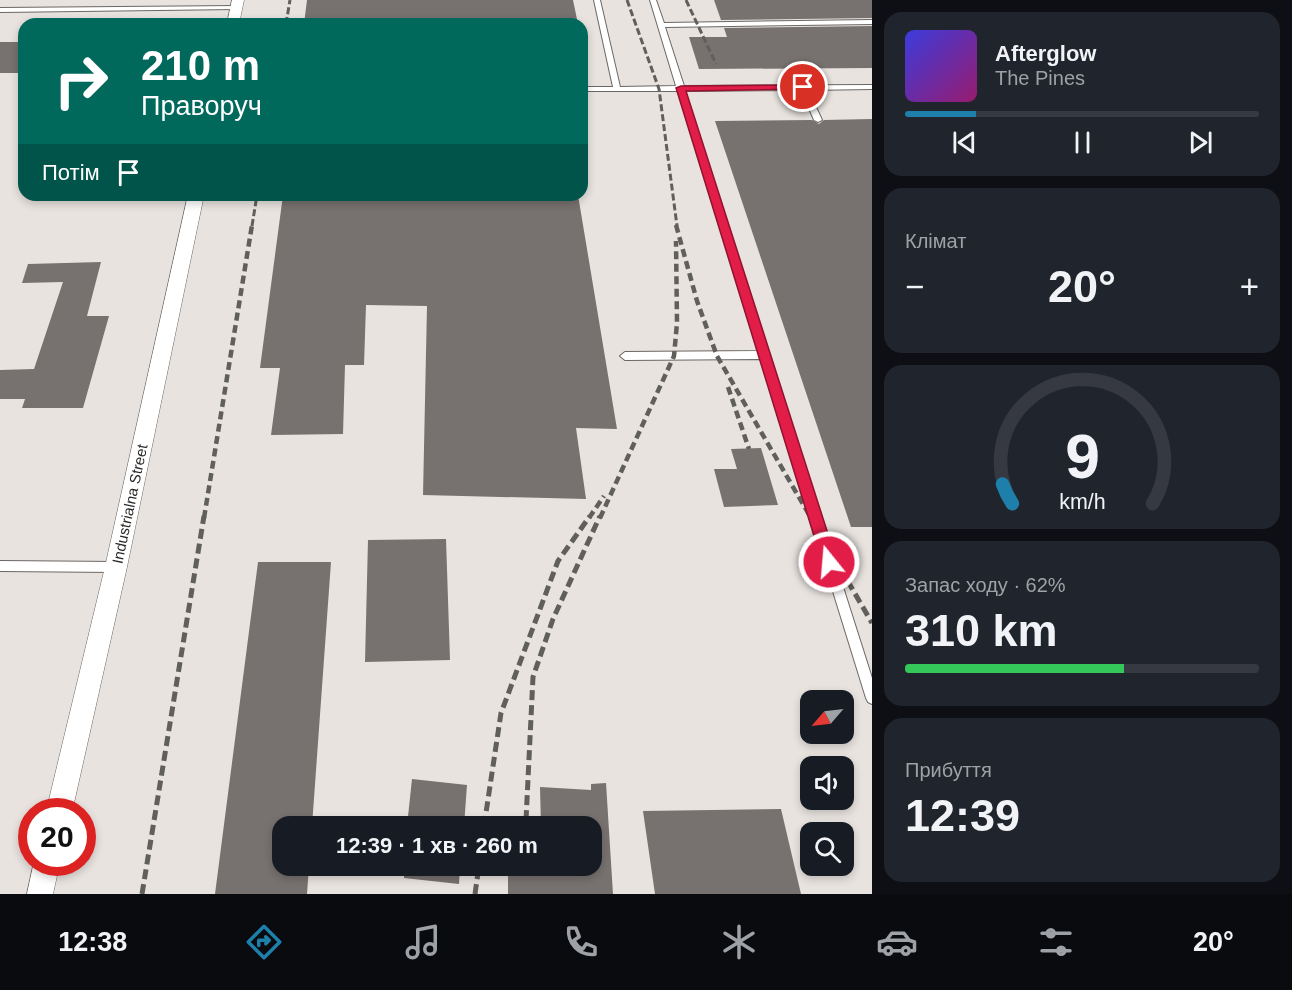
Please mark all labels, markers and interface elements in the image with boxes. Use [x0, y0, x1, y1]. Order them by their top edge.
text: Afterglow [995, 41, 1096, 66]
icon: right [42, 42, 120, 120]
text: 210 m [141, 42, 260, 89]
pin [777, 61, 828, 112]
text: The Pines [995, 67, 1085, 89]
icon: arrive [786, 70, 819, 103]
text: Праворуч [141, 91, 262, 121]
icon: previous [948, 126, 981, 159]
icon: pause [1066, 126, 1099, 159]
icon: next [1184, 126, 1217, 159]
icon: arrive [112, 156, 145, 189]
text: Потім [42, 160, 100, 185]
text: Клімат [905, 230, 966, 252]
text: 20° [1048, 261, 1116, 312]
text: − [905, 268, 924, 305]
text: + [1240, 268, 1259, 305]
text: 9 [1065, 422, 1099, 491]
street label: Industrialna Street [109, 442, 151, 565]
text: km/h [1059, 490, 1105, 514]
position arrow [797, 530, 861, 594]
text: Запас ходу · 62% [905, 574, 1066, 596]
text: 310 km [905, 605, 1058, 656]
north arrow [800, 690, 854, 744]
map controls [800, 690, 854, 876]
button: sound [800, 756, 854, 810]
text: Прибуття [905, 759, 992, 781]
text: 12:39 [905, 790, 1020, 841]
speed limit sign: 20 [18, 798, 96, 876]
button: search [800, 822, 854, 876]
text: 12:39 · 1 хв · 260 m [336, 833, 538, 858]
icon: directions [243, 921, 285, 963]
icon: music [402, 921, 444, 963]
icon: phone [560, 921, 602, 963]
icon: climate [718, 921, 760, 963]
icon: car [876, 921, 918, 963]
icon: filters [1035, 921, 1077, 963]
text: 12:38 [58, 927, 127, 957]
text: 20° [1193, 927, 1234, 957]

